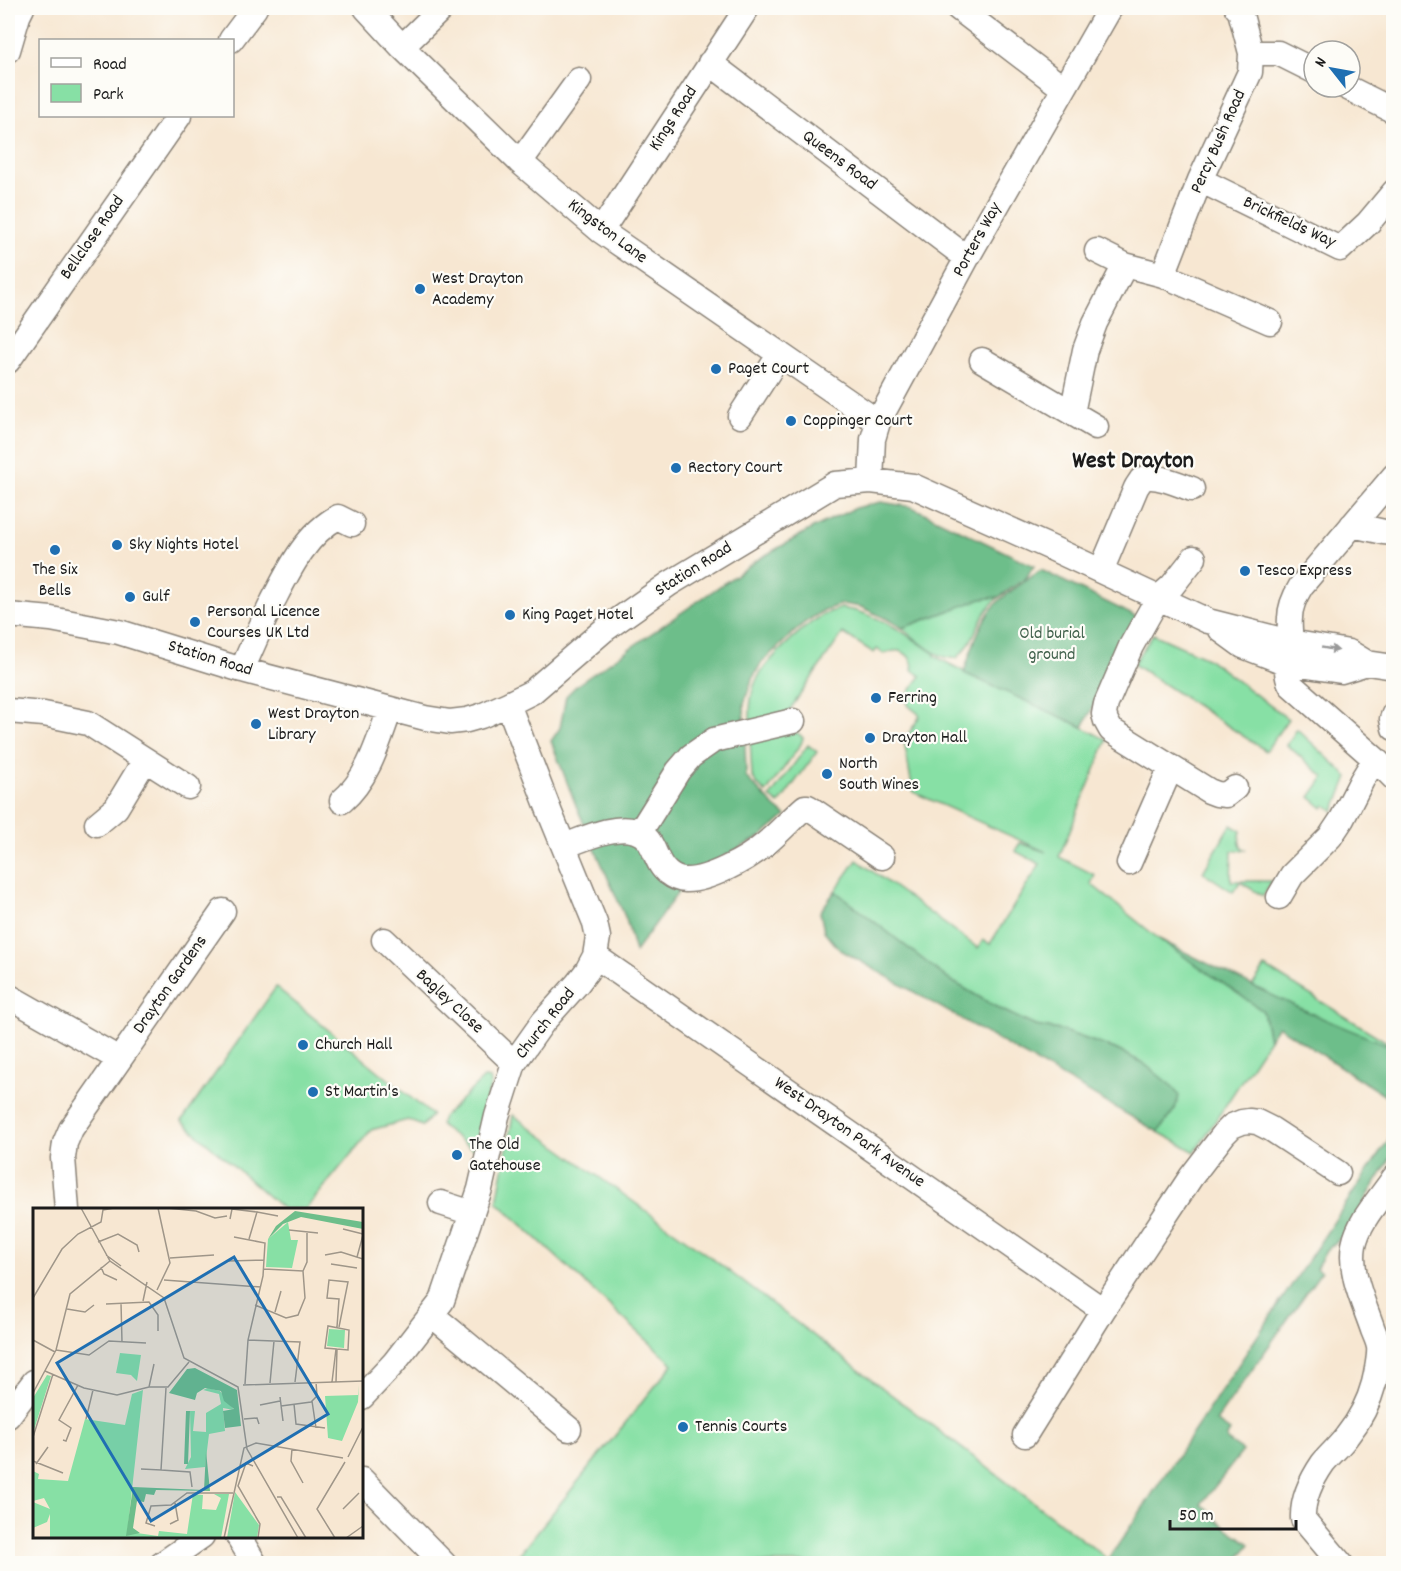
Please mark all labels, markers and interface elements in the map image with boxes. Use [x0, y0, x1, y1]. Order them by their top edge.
legend [39, 39, 234, 117]
north arrow [1302, 39, 1362, 99]
text: Road [93, 53, 127, 78]
text: N [1309, 53, 1333, 72]
street label: Kings Road [644, 82, 704, 156]
text: Park [93, 83, 124, 108]
street label: Percy Bush Road [1185, 86, 1253, 198]
street label: Queens Road [796, 125, 882, 197]
street label: Bellclose Road [55, 191, 131, 285]
street label: Brickfields Way [1238, 191, 1340, 256]
street label: Kingston Lane [562, 194, 652, 270]
street label: Porters Way [947, 198, 1009, 282]
place label: West Drayton Academy [432, 267, 523, 313]
marker: West Drayton Academy [413, 282, 427, 296]
place label: Paget Court [728, 357, 810, 382]
marker: Paget Court [709, 362, 723, 376]
place label: Coppinger Court [803, 409, 913, 434]
marker: Coppinger Court [784, 414, 798, 428]
district label: West Drayton [1072, 445, 1194, 479]
place label: Rectory Court [688, 456, 783, 481]
marker: Rectory Court [669, 461, 683, 475]
place label: Sky Nights Hotel [129, 533, 239, 558]
street label: Station Road [650, 536, 738, 604]
marker: Sky Nights Hotel [110, 538, 124, 552]
marker: The Six Bells [48, 543, 62, 557]
place label: The Six Bells [32, 558, 78, 604]
place label: Tesco Express [1257, 559, 1352, 584]
marker: Tesco Express [1238, 564, 1252, 578]
place label: Gulf [142, 585, 170, 610]
marker: Gulf [123, 590, 137, 604]
place label: Personal Licence Courses UK Ltd [207, 600, 320, 646]
place label: King Paget Hotel [522, 603, 634, 628]
marker: King Paget Hotel [503, 608, 517, 622]
marker: Personal Licence Courses UK Ltd [188, 615, 202, 629]
park label: Old burial ground [1019, 622, 1085, 668]
street label: Station Road [165, 634, 255, 684]
one-way arrow [1321, 645, 1340, 654]
place label: Ferring [888, 686, 937, 711]
marker: Ferring [869, 691, 883, 705]
place label: West Drayton Library [268, 702, 359, 748]
marker: West Drayton Library [249, 717, 263, 731]
place label: Drayton Hall [882, 726, 968, 751]
marker: Drayton Hall [863, 731, 877, 745]
place label: North South Wines [839, 752, 919, 798]
marker: North South Wines [820, 767, 834, 781]
street label: Drayton Gardens [128, 931, 214, 1039]
street label: Bagley Close [409, 964, 489, 1040]
street label: Church Road [510, 983, 582, 1065]
place label: Church Hall [315, 1033, 393, 1058]
marker: Church Hall [296, 1038, 310, 1052]
street label: West Drayton Park Avenue [768, 1071, 930, 1195]
place label: St Martin's [325, 1080, 399, 1105]
marker: St Martin's [306, 1085, 320, 1099]
place label: The Old Gatehouse [469, 1133, 541, 1179]
marker: The Old Gatehouse [450, 1148, 464, 1162]
inset map [33, 1208, 363, 1538]
place label: Tennis Courts [695, 1415, 787, 1440]
marker: Tennis Courts [676, 1420, 690, 1434]
scale bar [1170, 1493, 1296, 1531]
text: 50 m [1179, 1504, 1214, 1529]

